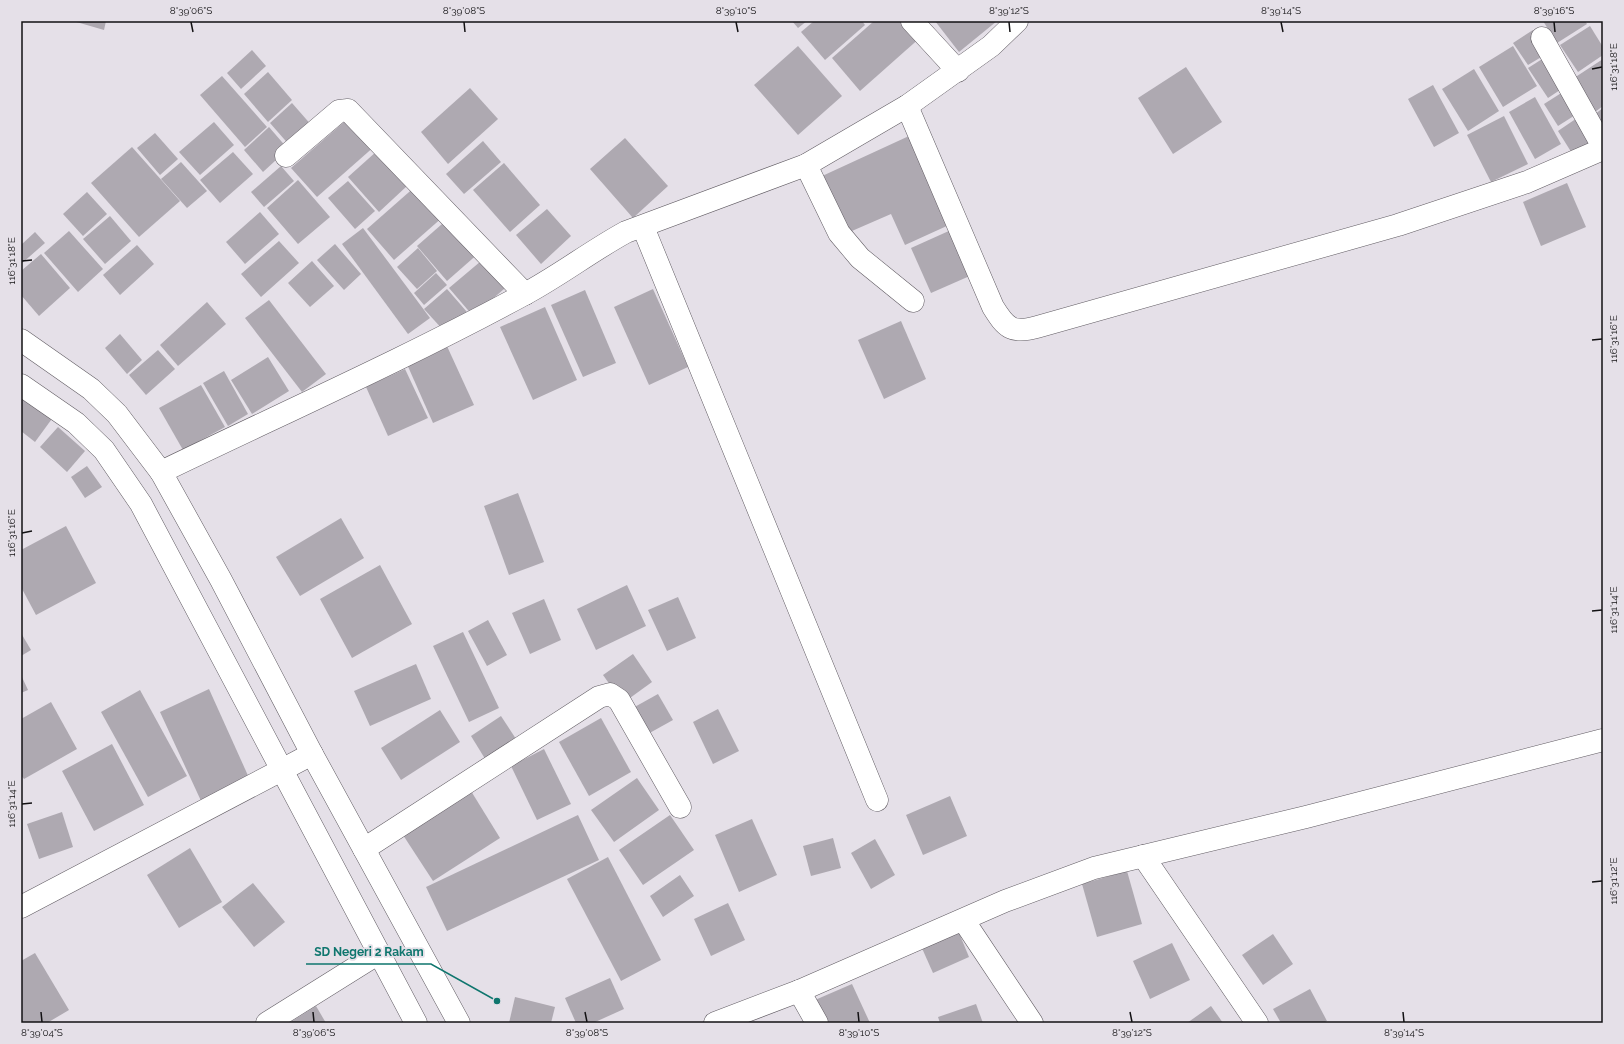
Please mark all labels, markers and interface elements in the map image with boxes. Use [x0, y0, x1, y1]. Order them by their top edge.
text: 8°39'06"S [170, 5, 212, 16]
text: 8°39'08"S [443, 5, 485, 16]
text: 8°39'10"S [716, 5, 756, 16]
text: 8°39'12"S [989, 5, 1029, 16]
text: 8°39'14"S [1261, 5, 1301, 16]
text: 8°39'16"S [1534, 5, 1574, 16]
text: 116°31'18"E [1608, 43, 1619, 91]
text: 116°31'18"E [6, 237, 17, 285]
text: 116°31'16"E [1608, 315, 1619, 363]
text: 116°31'16"E [6, 509, 17, 557]
text: 116°31'14"E [1608, 586, 1619, 634]
text: 116°31'14"E [6, 780, 17, 828]
text: 116°31'12"E [1608, 858, 1619, 904]
callout: SD Negeri 2 Rakam [306, 940, 431, 964]
text: SD Negeri 2 Rakam [314, 945, 424, 959]
text: 8°39'04"S [21, 1027, 63, 1038]
text: 8°39'06"S [293, 1027, 335, 1038]
text: 8°39'08"S [566, 1027, 608, 1038]
text: 8°39'10"S [839, 1027, 879, 1038]
text: 8°39'12"S [1112, 1027, 1152, 1038]
text: 8°39'14"S [1384, 1027, 1424, 1038]

